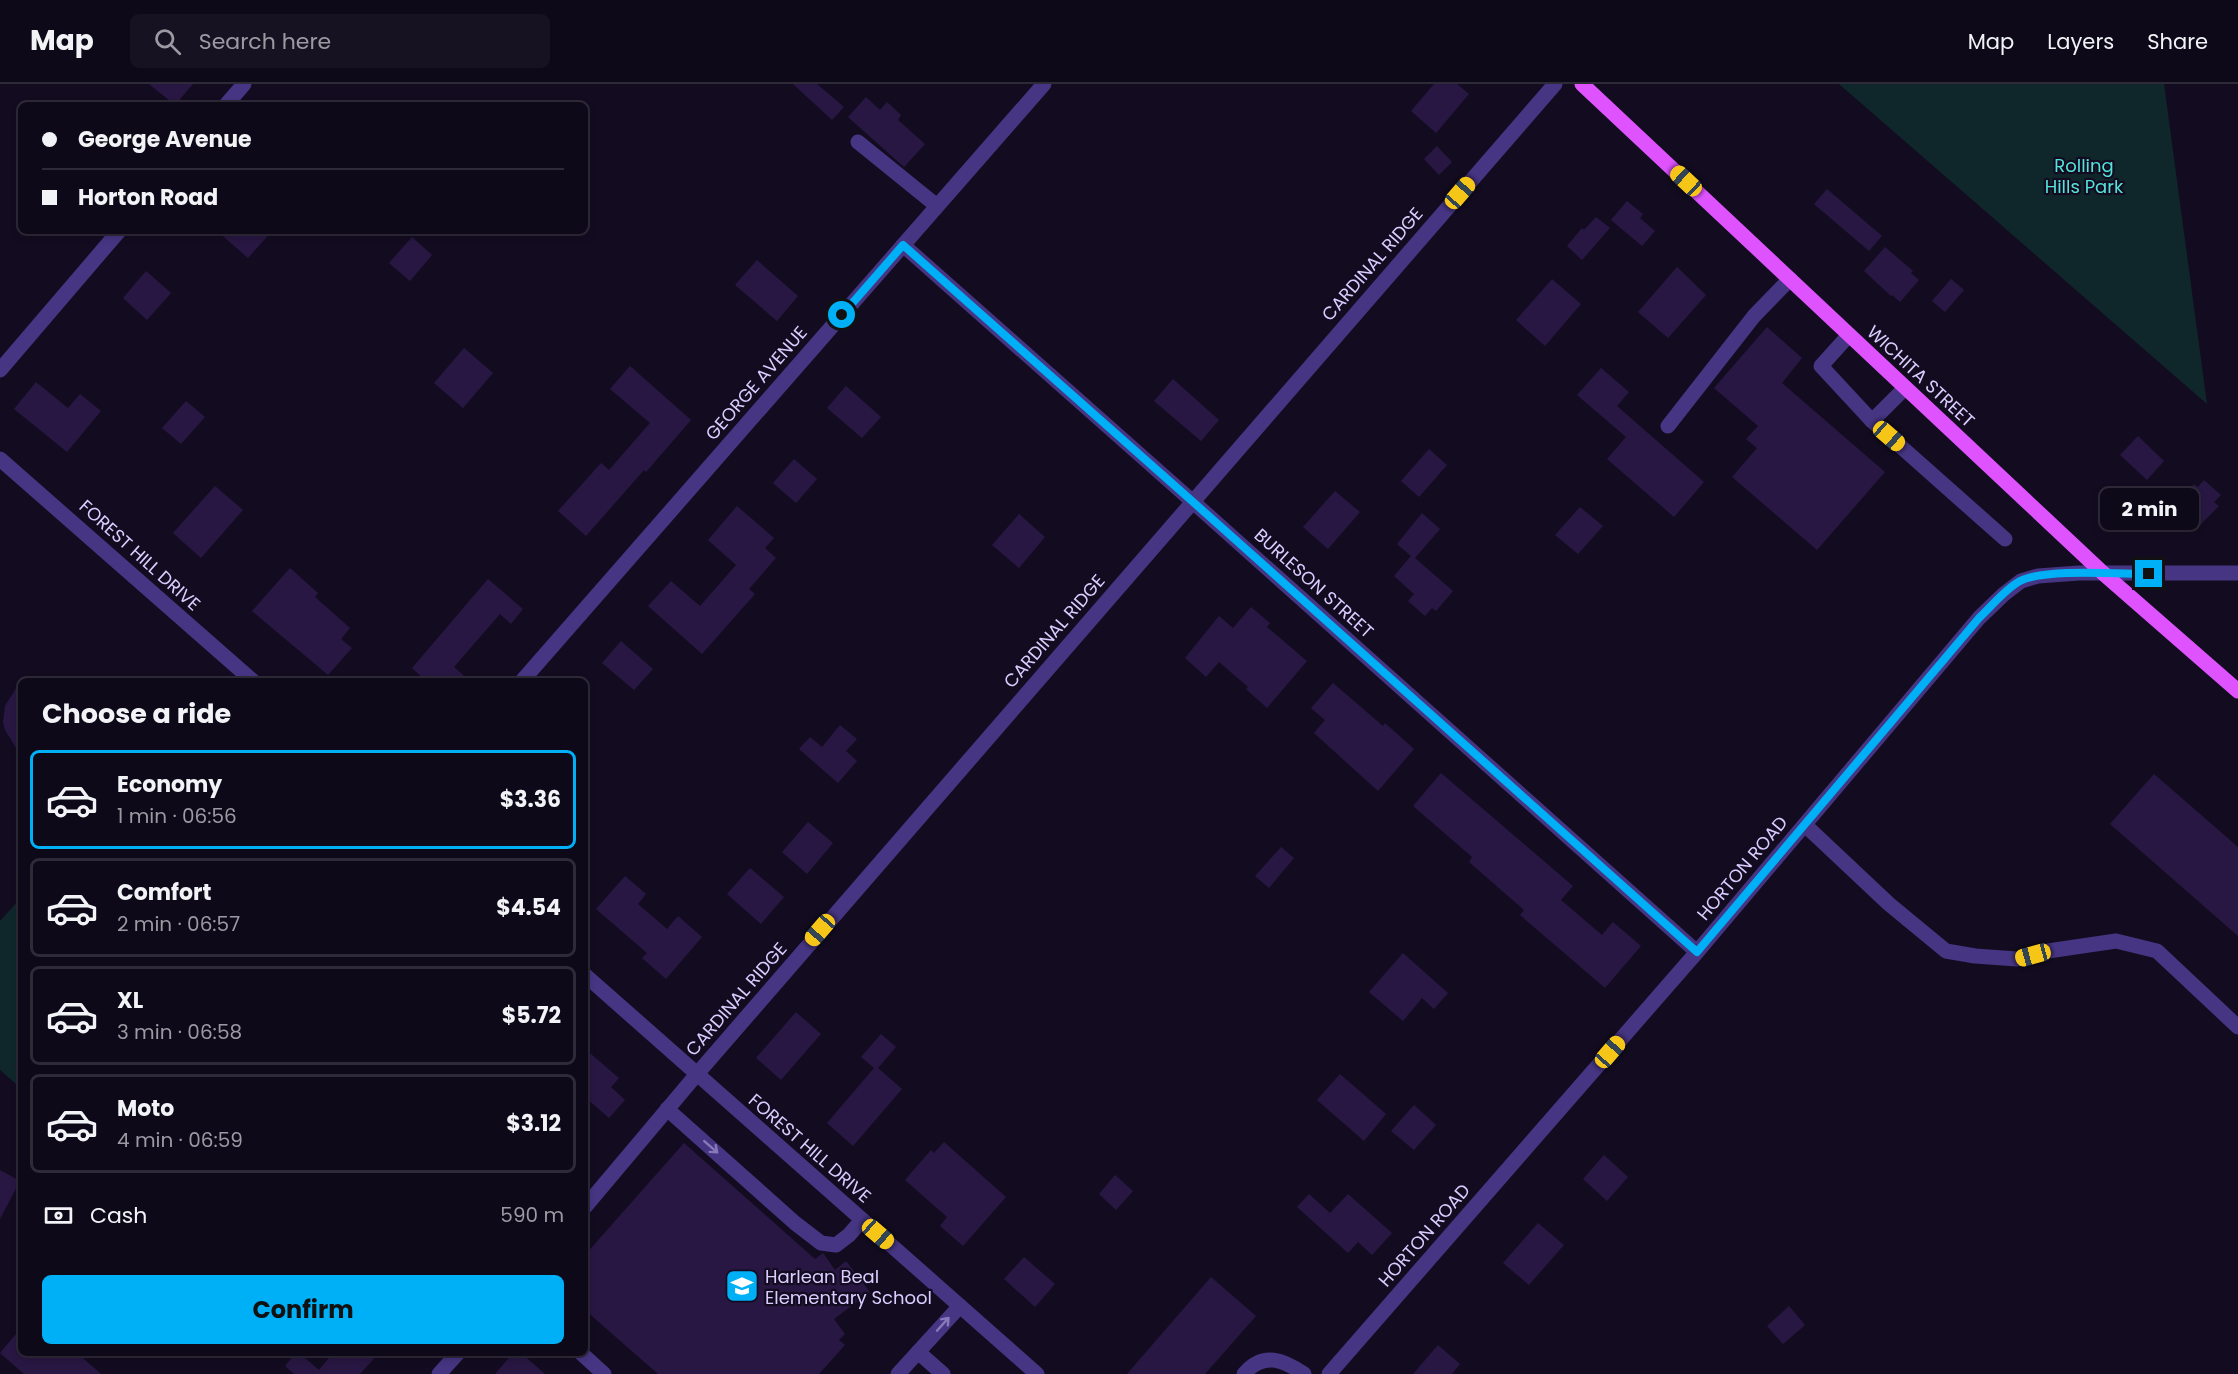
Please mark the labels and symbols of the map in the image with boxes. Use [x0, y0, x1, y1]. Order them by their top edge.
park label: Rolling Hills Park [2045, 153, 2124, 199]
car [1667, 162, 1705, 200]
car [1441, 174, 1479, 212]
street label: CARDINAL RIDGE [1316, 202, 1428, 326]
route start [828, 301, 855, 328]
street label: WICHITA STREET [1862, 319, 1981, 433]
street label: GEORGE AVENUE [699, 320, 813, 446]
car [1870, 417, 1908, 455]
callout: 2 min [2100, 487, 2198, 529]
street label: FOREST HILL DRIVE [74, 494, 206, 616]
street label: BURLESON STREET [1249, 523, 1379, 644]
route end [2135, 560, 2162, 587]
street label: CARDINAL RIDGE [998, 569, 1110, 693]
street label: HORTON ROAD [1691, 811, 1793, 925]
car [801, 911, 839, 949]
street label: CARDINAL RIDGE [680, 937, 792, 1061]
car [2013, 942, 2053, 968]
car [1591, 1033, 1629, 1071]
street label: FOREST HILL DRIVE [743, 1088, 877, 1208]
one-way arrow [703, 1141, 719, 1154]
street label: HORTON ROAD [1372, 1178, 1476, 1292]
car [859, 1215, 897, 1253]
place label: Harlean Beal Elementary School [765, 1264, 932, 1310]
school or university icon: Harlean Beal Elementary School [724, 1268, 760, 1304]
one-way arrow [936, 1317, 950, 1332]

